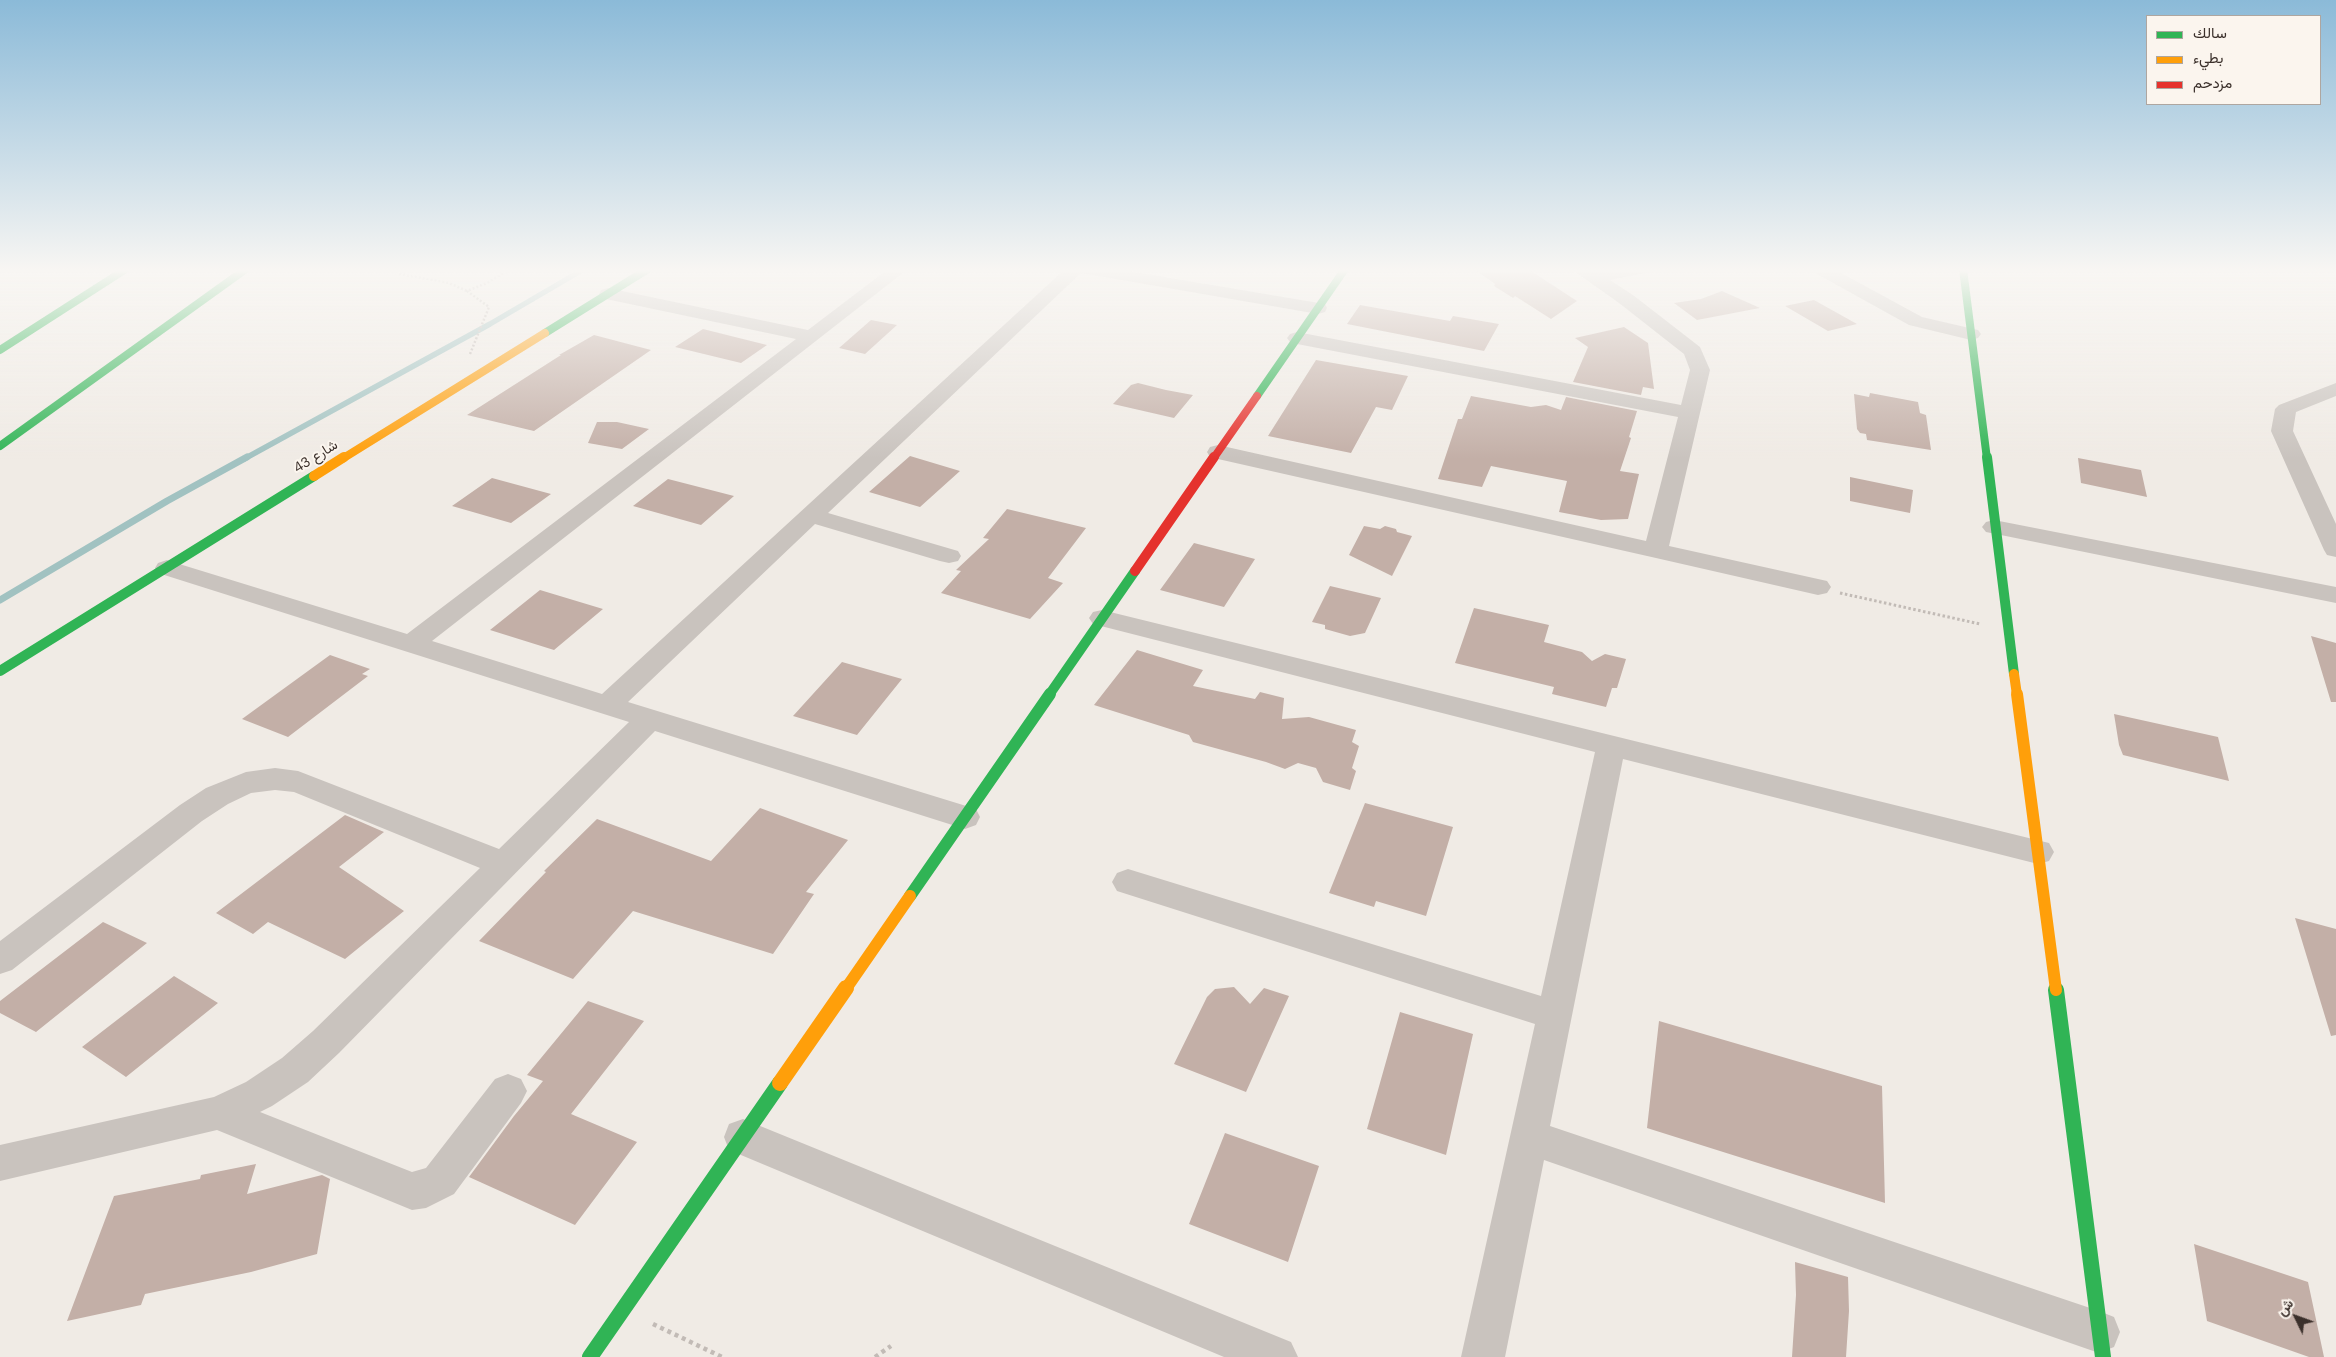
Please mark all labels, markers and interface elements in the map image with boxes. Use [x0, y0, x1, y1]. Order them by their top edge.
legend [2146, 15, 2321, 105]
text: سالك [2193, 23, 2227, 43]
text: بطيء [2193, 48, 2223, 68]
text: مزدحم [2193, 73, 2232, 93]
street label: شارع 43 [291, 437, 341, 477]
north arrow [2271, 1292, 2321, 1342]
text: ش [2273, 1295, 2297, 1319]

